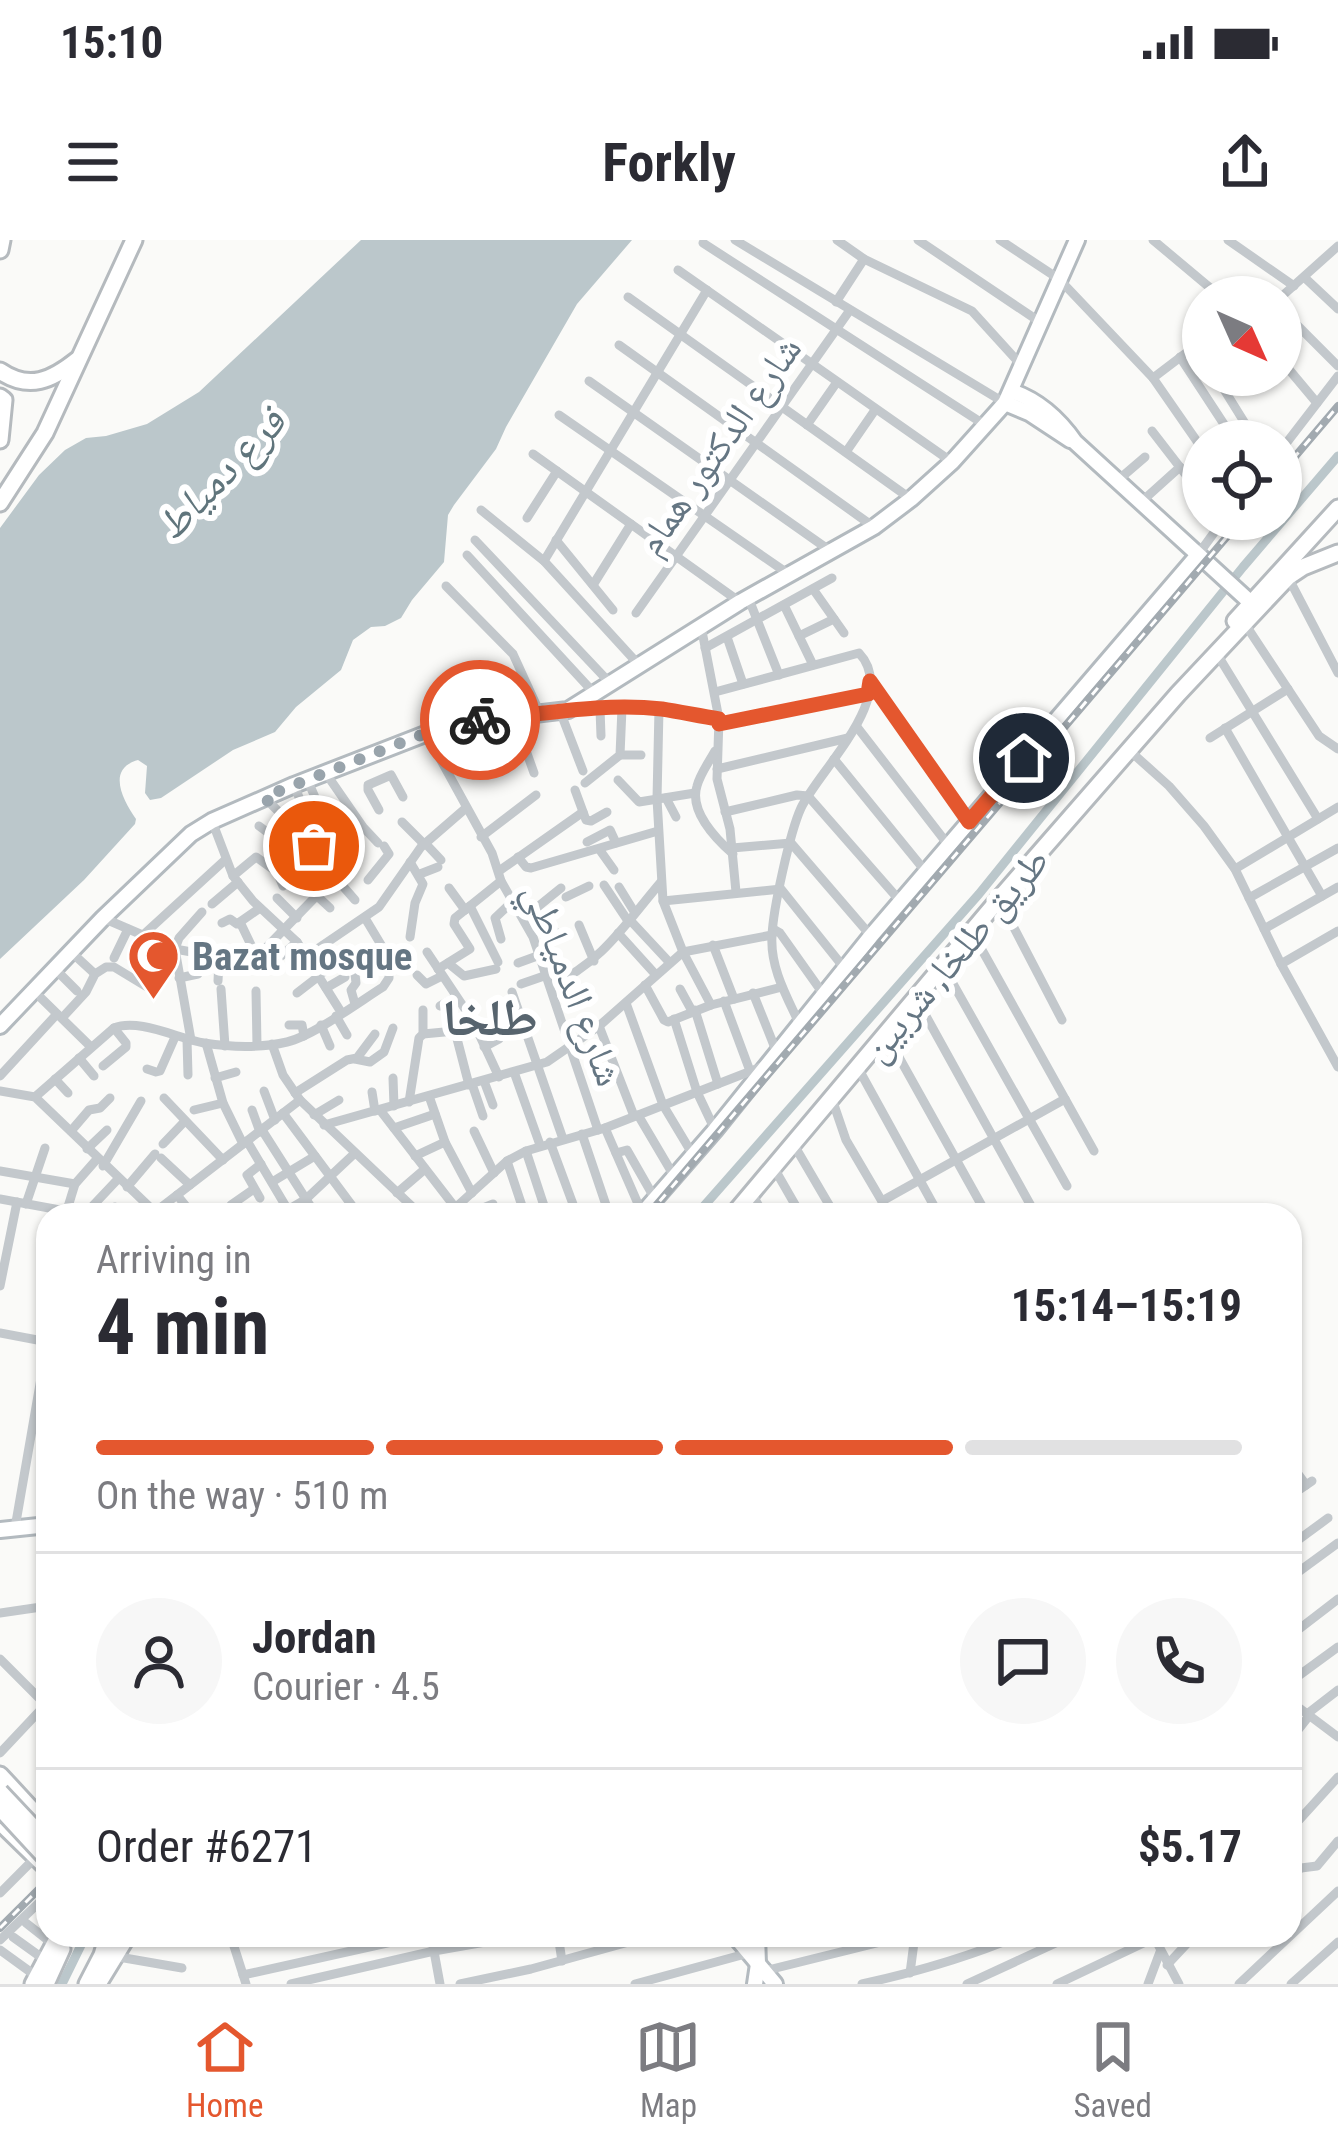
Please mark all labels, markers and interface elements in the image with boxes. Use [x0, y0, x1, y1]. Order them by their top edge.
text: 15:10 [60, 16, 163, 69]
icon: menu [60, 129, 126, 195]
icon: share [1212, 129, 1278, 195]
text: Forkly [602, 131, 736, 194]
north arrow [1182, 276, 1302, 396]
map controls [1182, 276, 1302, 540]
street label: شارع الدكتور همام [626, 327, 814, 566]
water label: فرع دمياط [146, 396, 299, 551]
button: locate [1182, 420, 1302, 540]
courier [420, 660, 540, 780]
icon: bike [447, 687, 513, 753]
pin [973, 707, 1075, 809]
icon: home [991, 725, 1057, 791]
pin [263, 795, 365, 897]
icon: bag [281, 813, 347, 879]
street label: طريق طلخا, شربين [853, 838, 1060, 1072]
street label: شارع الدمياطي [506, 877, 633, 1095]
mosque icon: Bazat mosque [125, 928, 181, 1002]
place label: Bazat mosque [192, 934, 412, 980]
district label: طلخا [442, 988, 538, 1047]
text: Arriving in [96, 1237, 252, 1283]
text: 15:14–15:19 [1011, 1279, 1242, 1332]
text: 4 min [96, 1282, 269, 1373]
text: On the way · 510 m [96, 1473, 388, 1519]
button: person [96, 1598, 222, 1724]
button: chat [960, 1598, 1086, 1724]
button: phone [1116, 1598, 1242, 1724]
text: Jordan [252, 1611, 377, 1664]
text: Courier · 4.5 [252, 1664, 440, 1710]
text: Order #6271 [96, 1820, 317, 1873]
text: $5.17 [1138, 1820, 1242, 1873]
tab: Home [186, 2014, 263, 2125]
tab: Map [635, 2014, 701, 2125]
tab: Saved [1074, 2014, 1152, 2125]

